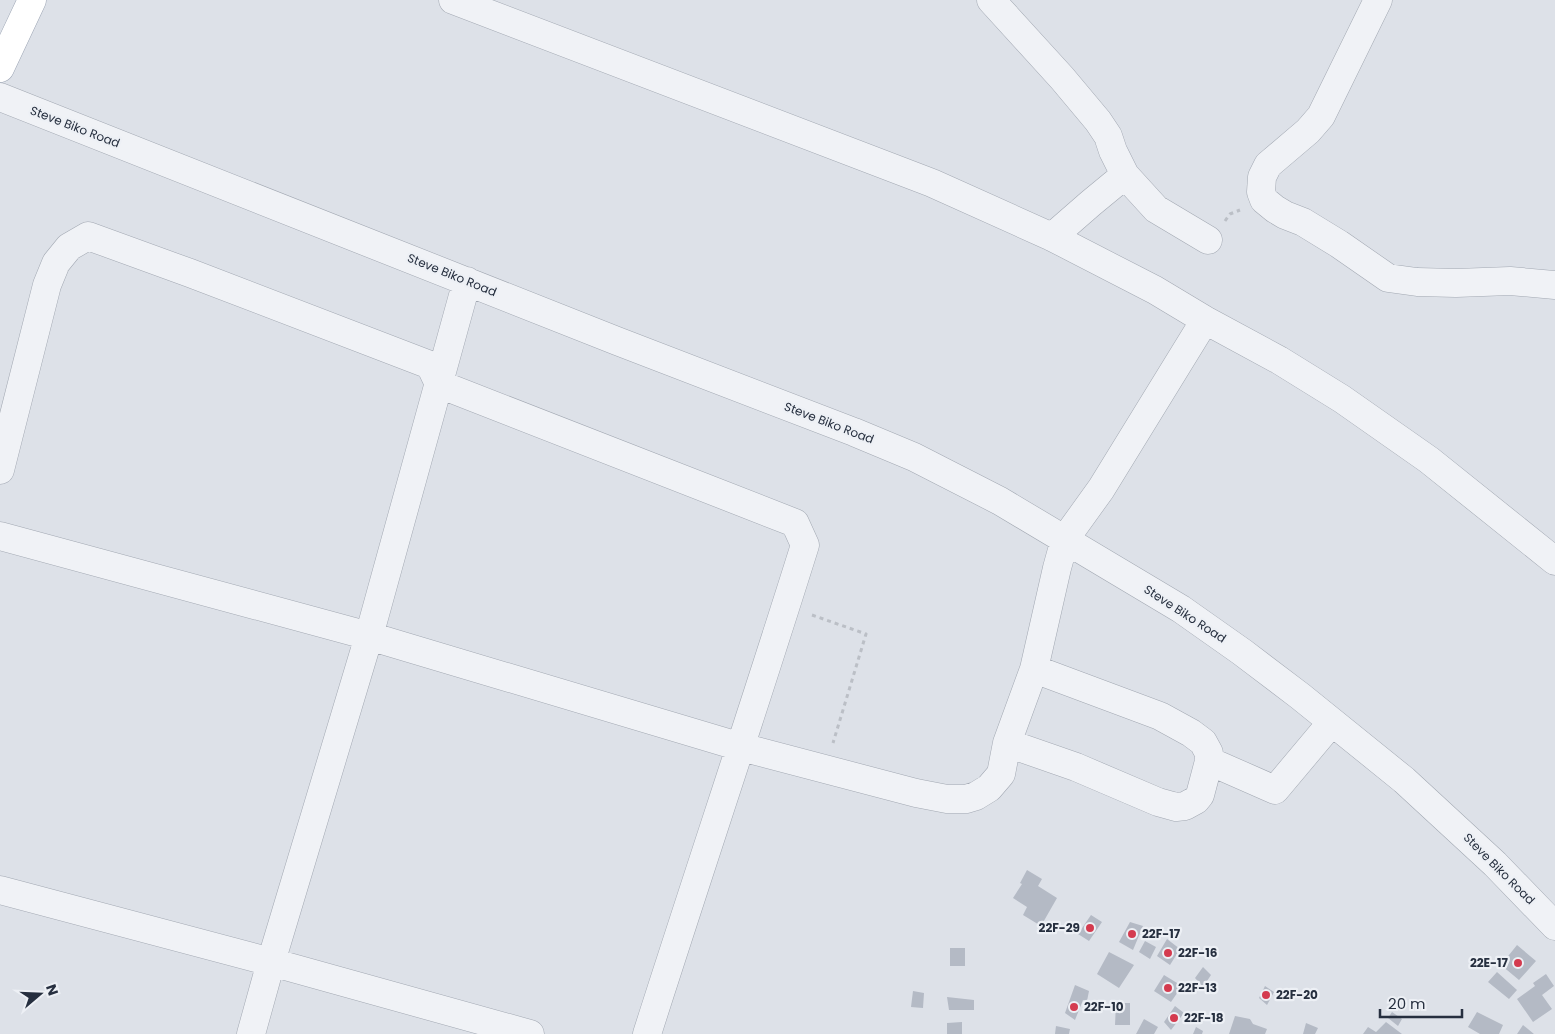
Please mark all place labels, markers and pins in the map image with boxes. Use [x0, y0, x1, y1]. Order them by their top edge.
place label: 22F-29 [1039, 919, 1080, 936]
marker: 22F-29 [1084, 922, 1096, 934]
place label: 22F-17 [1142, 925, 1181, 942]
marker: 22F-17 [1126, 928, 1138, 940]
place label: 22F-16 [1178, 944, 1218, 961]
marker: 22F-16 [1162, 947, 1174, 959]
place label: 22E-17 [1470, 954, 1509, 971]
marker: 22E-17 [1512, 957, 1524, 969]
place label: 22F-13 [1178, 979, 1217, 996]
marker: 22F-13 [1162, 982, 1174, 994]
place label: 22F-20 [1276, 986, 1318, 1003]
marker: 22F-20 [1260, 989, 1272, 1001]
place label: 22F-10 [1084, 998, 1124, 1015]
marker: 22F-10 [1068, 1001, 1080, 1013]
place label: 22F-18 [1184, 1009, 1224, 1026]
marker: 22F-18 [1168, 1012, 1180, 1024]

